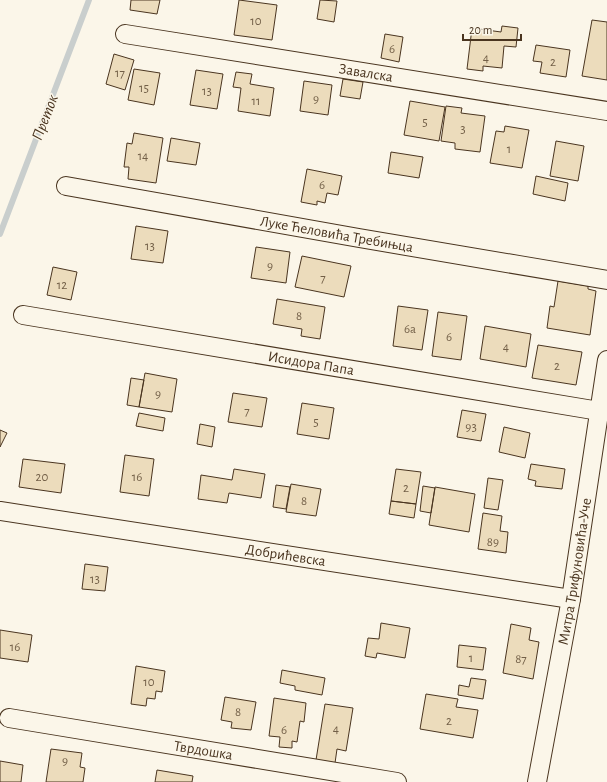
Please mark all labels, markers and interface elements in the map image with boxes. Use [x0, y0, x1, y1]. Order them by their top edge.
house number: 10 [250, 15, 262, 28]
scale bar [463, 16, 521, 42]
text: 20 m [469, 24, 492, 36]
house number: 6 [389, 43, 395, 56]
house number: 4 [483, 52, 489, 65]
house number: 2 [550, 56, 556, 69]
street label: Завалска [338, 61, 394, 85]
house number: 17 [115, 67, 126, 80]
house number: 15 [139, 82, 149, 95]
house number: 13 [202, 85, 212, 98]
water label: Преток [29, 92, 62, 143]
house number: 9 [313, 93, 319, 106]
house number: 11 [252, 95, 260, 108]
house number: 5 [422, 116, 428, 129]
house number: 3 [460, 123, 466, 136]
house number: 1 [507, 143, 511, 156]
house number: 14 [138, 150, 148, 163]
house number: 6 [319, 179, 325, 192]
street label: Луке Ћеловића Требињца [259, 214, 414, 255]
house number: 13 [145, 240, 155, 253]
house number: 9 [267, 260, 273, 273]
house number: 7 [320, 272, 326, 285]
house number: 12 [57, 279, 67, 292]
house number: 8 [296, 310, 302, 323]
house number: 6a [404, 323, 416, 336]
house number: 6 [446, 331, 452, 344]
house number: 4 [503, 341, 509, 354]
street label: Исидора Папа [267, 349, 355, 378]
house number: 2 [554, 360, 560, 373]
house number: 9 [155, 388, 161, 401]
house number: 7 [244, 405, 250, 418]
house number: 5 [313, 416, 319, 429]
house number: 93 [465, 421, 477, 434]
house number: 20 [36, 471, 49, 484]
house number: 16 [132, 471, 142, 484]
house number: 2 [403, 482, 409, 495]
house number: 8 [301, 495, 307, 508]
street label: Митра Трифуновића-Уче [556, 497, 594, 646]
house number: 89 [487, 536, 499, 549]
street label: Добрићевска [244, 542, 327, 569]
house number: 13 [90, 573, 100, 586]
house number: 16 [10, 641, 20, 654]
house number: 1 [469, 652, 473, 665]
house number: 87 [515, 653, 527, 666]
house number: 10 [143, 676, 155, 689]
house number: 8 [235, 706, 241, 719]
house number: 2 [446, 715, 452, 728]
house number: 4 [333, 723, 339, 736]
house number: 6 [281, 724, 287, 737]
street label: Тврдошка [173, 738, 234, 763]
house number: 9 [62, 755, 68, 768]

